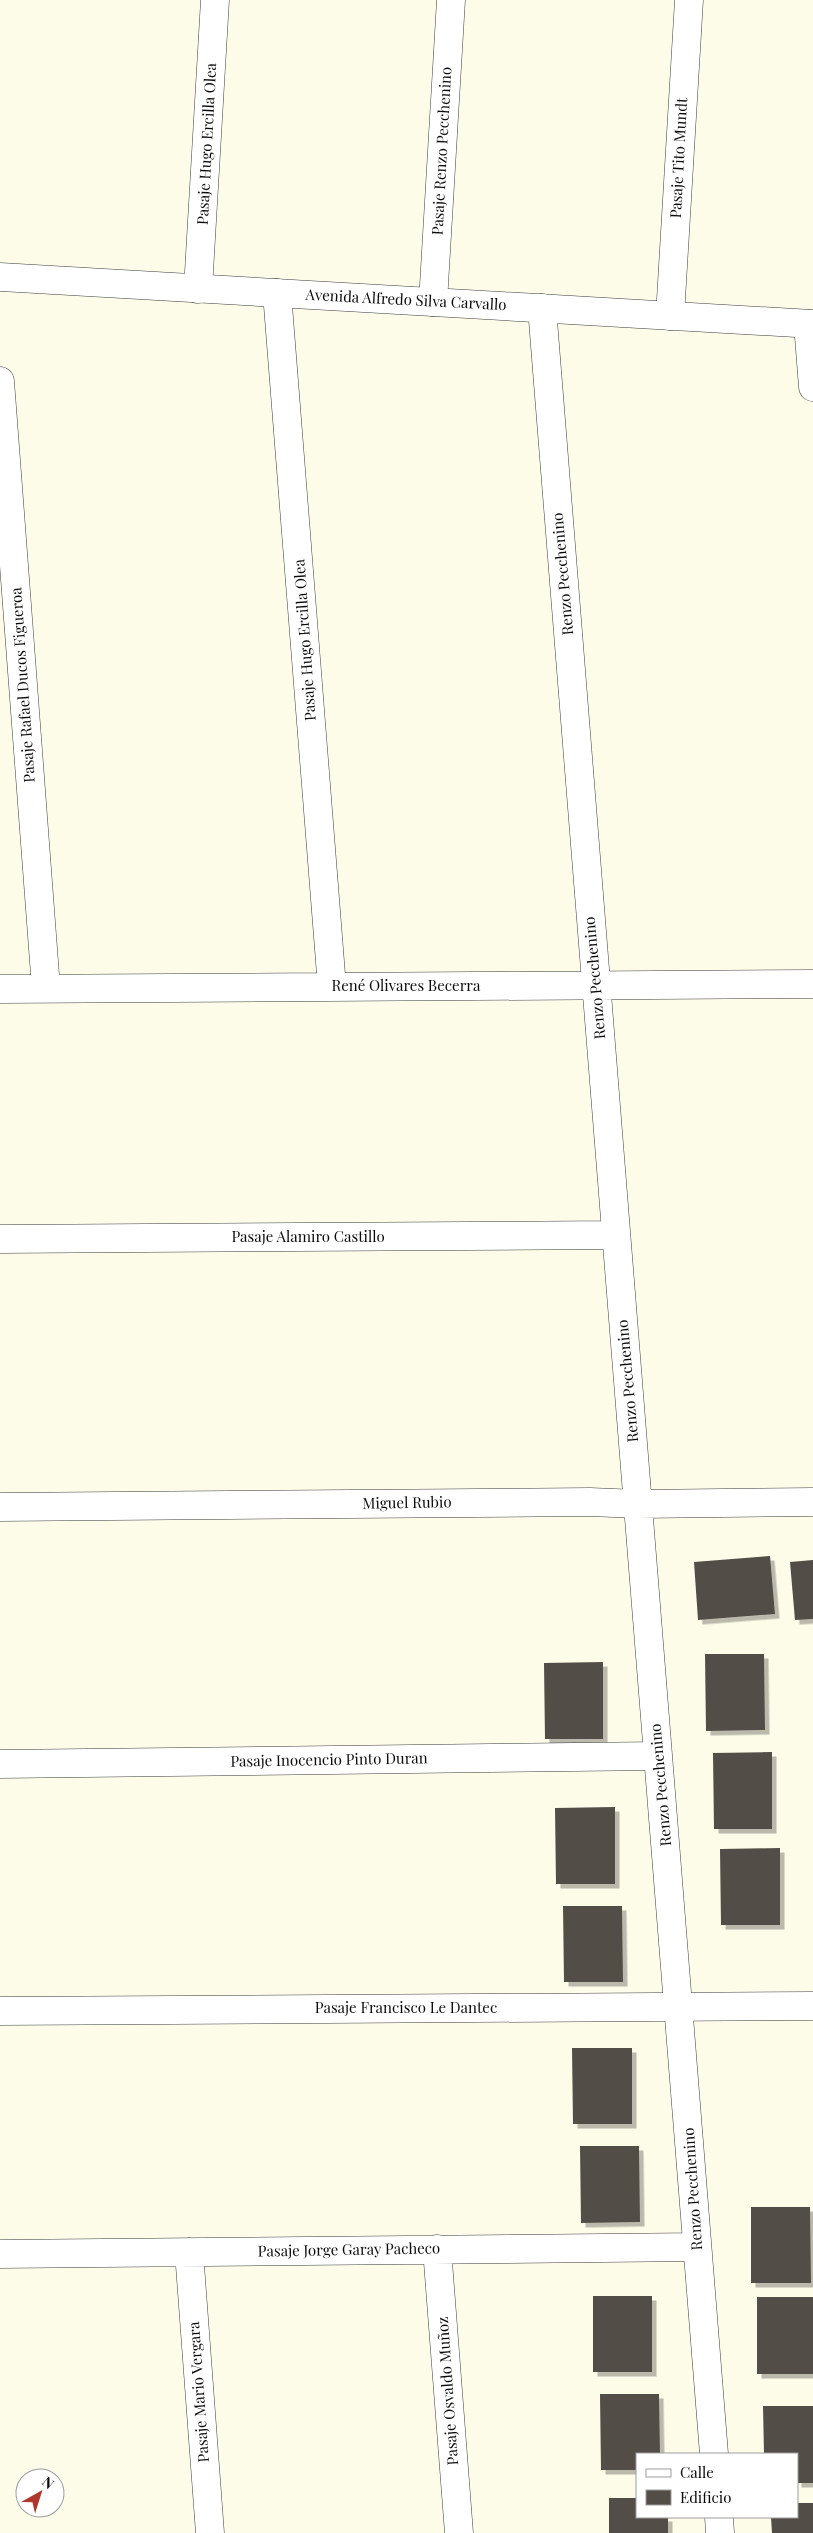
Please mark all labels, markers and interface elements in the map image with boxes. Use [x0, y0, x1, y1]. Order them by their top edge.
street label: Pasaje Hugo Ercilla Olea [192, 62, 220, 225]
street label: Pasaje Renzo Pecchenino [427, 66, 455, 236]
street label: Pasaje Tito Mundt [665, 96, 691, 219]
street label: Avenida Alfredo Silva Carvallo [304, 284, 507, 314]
street label: Renzo Pecchenino [547, 512, 577, 636]
street label: Pasaje Hugo Ercilla Olea [288, 558, 320, 722]
street label: Pasaje Rafael Ducos Figueroa [5, 586, 39, 783]
street label: Renzo Pecchenino [579, 916, 609, 1040]
street label: René Olivares Becerra [332, 975, 481, 995]
street label: Pasaje Alamiro Castillo [231, 1226, 385, 1246]
street label: Renzo Pecchenino [612, 1319, 642, 1443]
street label: Miguel Rubio [362, 1491, 452, 1513]
street label: Renzo Pecchenino [645, 1723, 675, 1847]
street label: Pasaje Inocencio Pinto Duran [230, 1747, 428, 1771]
street label: Pasaje Francisco Le Dantec [315, 1997, 497, 2017]
street label: Renzo Pecchenino [678, 2127, 706, 2251]
street label: Pasaje Jorge Garay Pacheco [258, 2237, 440, 2261]
street label: Pasaje Osvaldo Muñoz [432, 2316, 462, 2466]
street label: Pasaje Mario Vergara [183, 2321, 213, 2463]
legend [636, 2453, 798, 2518]
text: Calle [680, 2462, 714, 2482]
north arrow [15, 2468, 65, 2518]
text: N [39, 2472, 58, 2493]
text: Edificio [680, 2487, 731, 2507]

